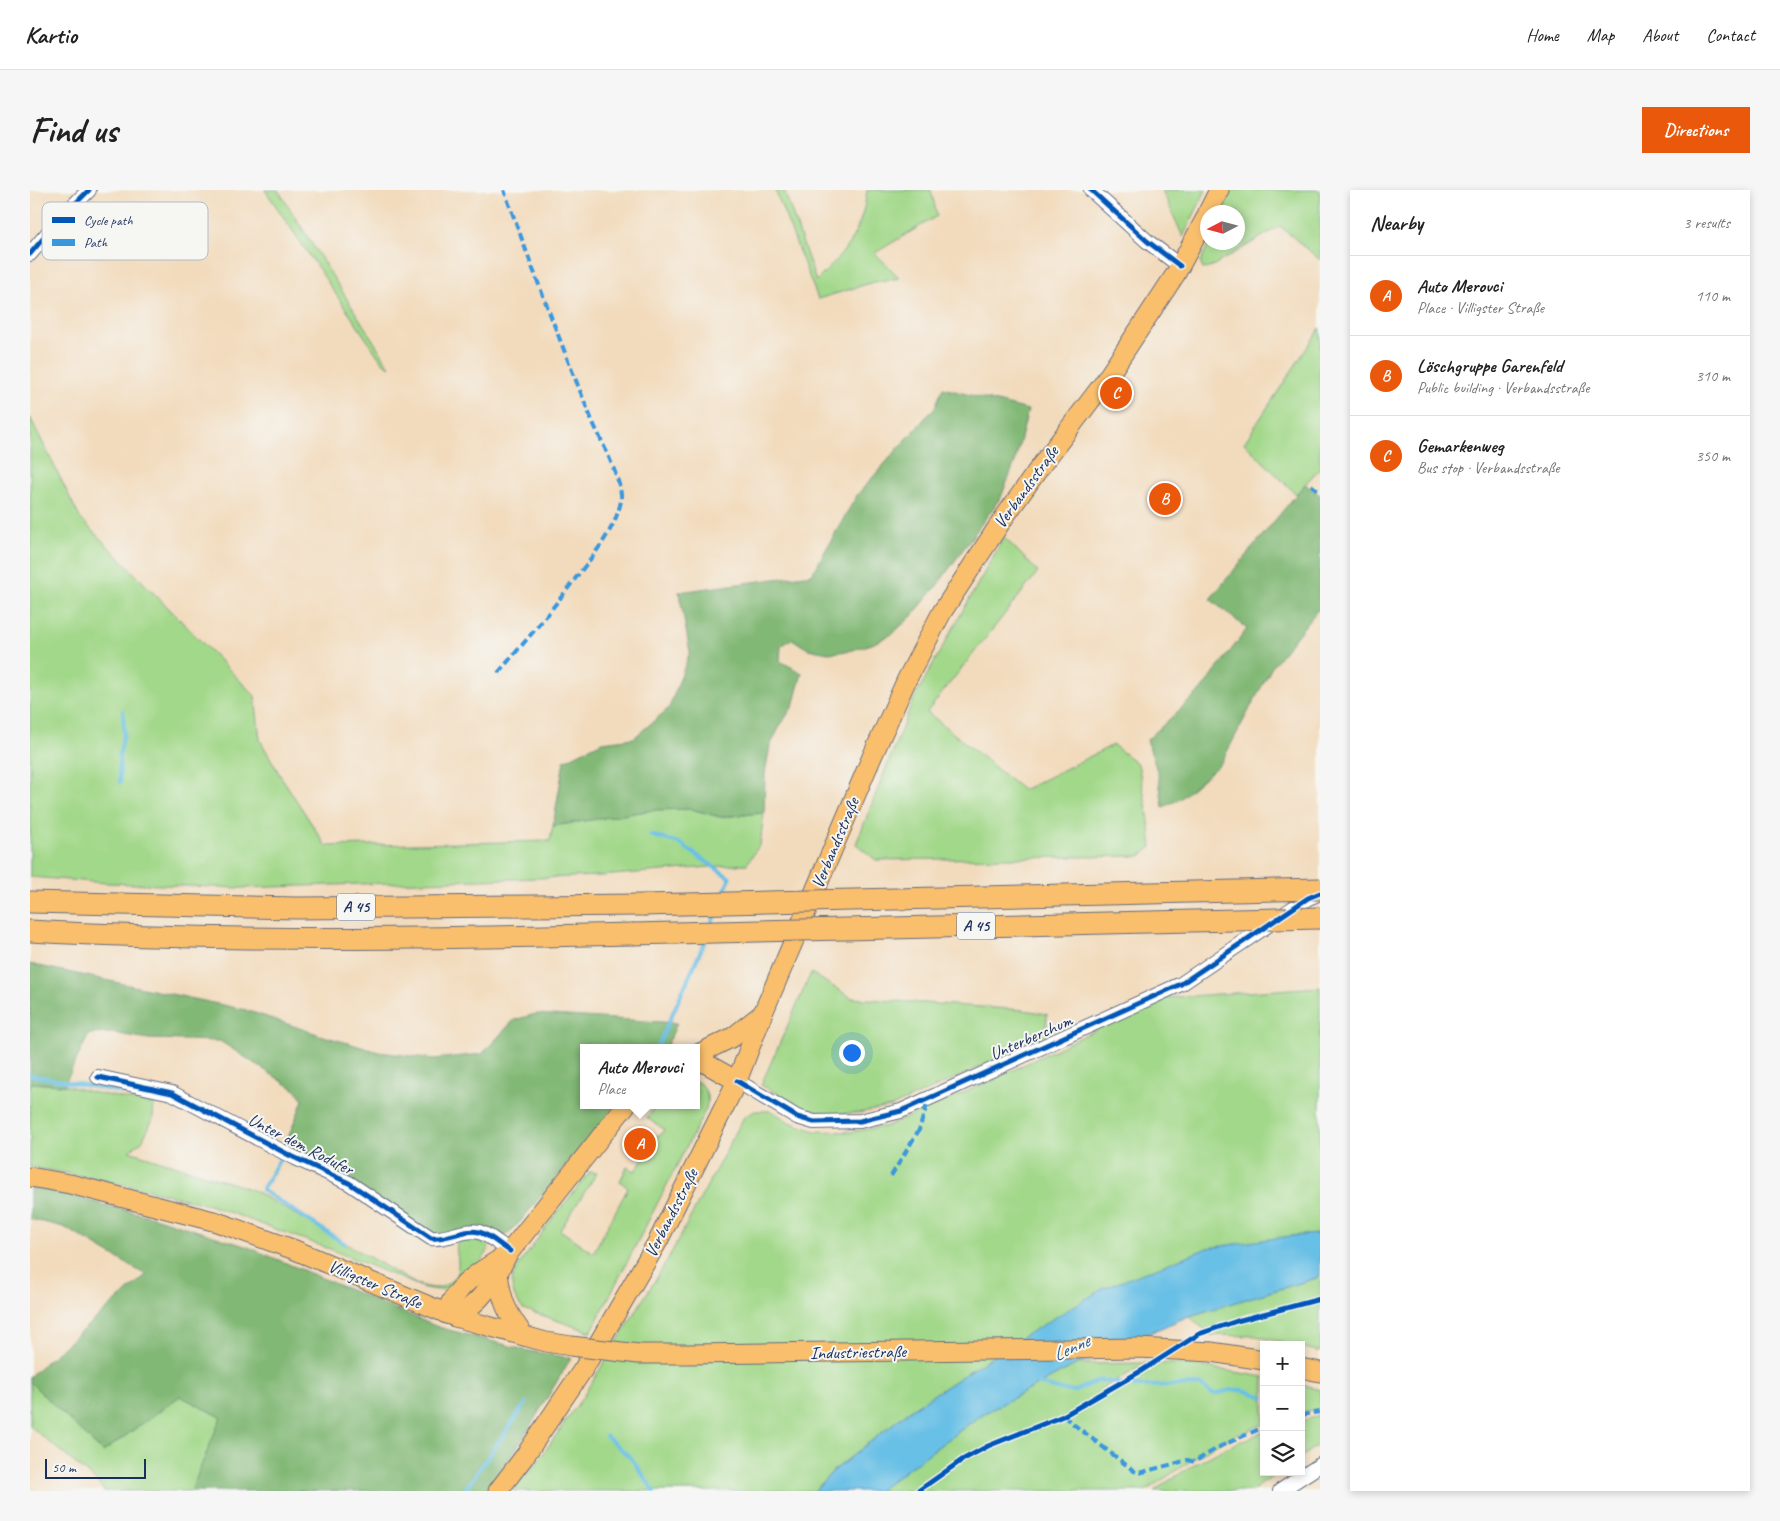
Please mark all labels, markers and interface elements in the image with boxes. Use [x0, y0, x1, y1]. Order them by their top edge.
text: Kartio [25, 20, 77, 50]
text: Home [1526, 24, 1559, 46]
text: Map [1587, 24, 1614, 46]
text: About [1642, 24, 1678, 46]
text: Contact [1706, 24, 1755, 46]
button: Directions [1642, 107, 1750, 153]
text: Find us [30, 108, 117, 153]
legend [42, 202, 208, 260]
north arrow [1200, 205, 1245, 250]
text: Nearby [1370, 210, 1423, 236]
text: Cycle path [84, 212, 133, 229]
text: 3 results [1683, 213, 1730, 233]
text: Path [84, 234, 108, 251]
text: Auto Merovci [1417, 274, 1502, 298]
text: A [1382, 286, 1390, 306]
text: 110 m [1696, 286, 1730, 306]
text: Place · Villigster Straße [1417, 298, 1544, 318]
text: Löschgruppe Garenfeld [1417, 354, 1563, 378]
text: B [1382, 366, 1390, 386]
text: 310 m [1696, 366, 1730, 386]
pin: C [1100, 374, 1132, 412]
text: Public building · Verbandsstraße [1417, 378, 1589, 398]
text: Gemarkenweg [1417, 434, 1503, 458]
street label: Verbandsstraße [989, 441, 1064, 532]
text: C [1382, 446, 1390, 466]
text: 350 m [1696, 446, 1730, 466]
text: Bus stop · Verbandsstraße [1417, 458, 1559, 478]
pin: B [1149, 480, 1181, 518]
street label: Verbandsstraße [806, 793, 864, 892]
road number: A 45 [337, 894, 375, 920]
road number: A 45 [957, 912, 995, 939]
street label: Unterberchum [986, 1009, 1077, 1065]
your location [839, 1040, 865, 1066]
popup [580, 1044, 700, 1109]
text: Auto Merovci [597, 1055, 683, 1079]
text: Place [597, 1079, 626, 1099]
street label: Unter dem Rodufer [245, 1108, 359, 1181]
pin: A [624, 1125, 656, 1163]
street label: Verbandsstraße [639, 1164, 703, 1261]
street label: Villigster Straße [325, 1254, 426, 1314]
water label: Lenne [1049, 1328, 1096, 1367]
street label: Industriestraße [810, 1340, 907, 1364]
map controls [1260, 1341, 1305, 1476]
button: + [1260, 1341, 1305, 1386]
button: − [1260, 1386, 1305, 1431]
button: layers [1260, 1431, 1305, 1476]
scale bar [45, 1456, 146, 1479]
text: 50 m [52, 1459, 76, 1476]

